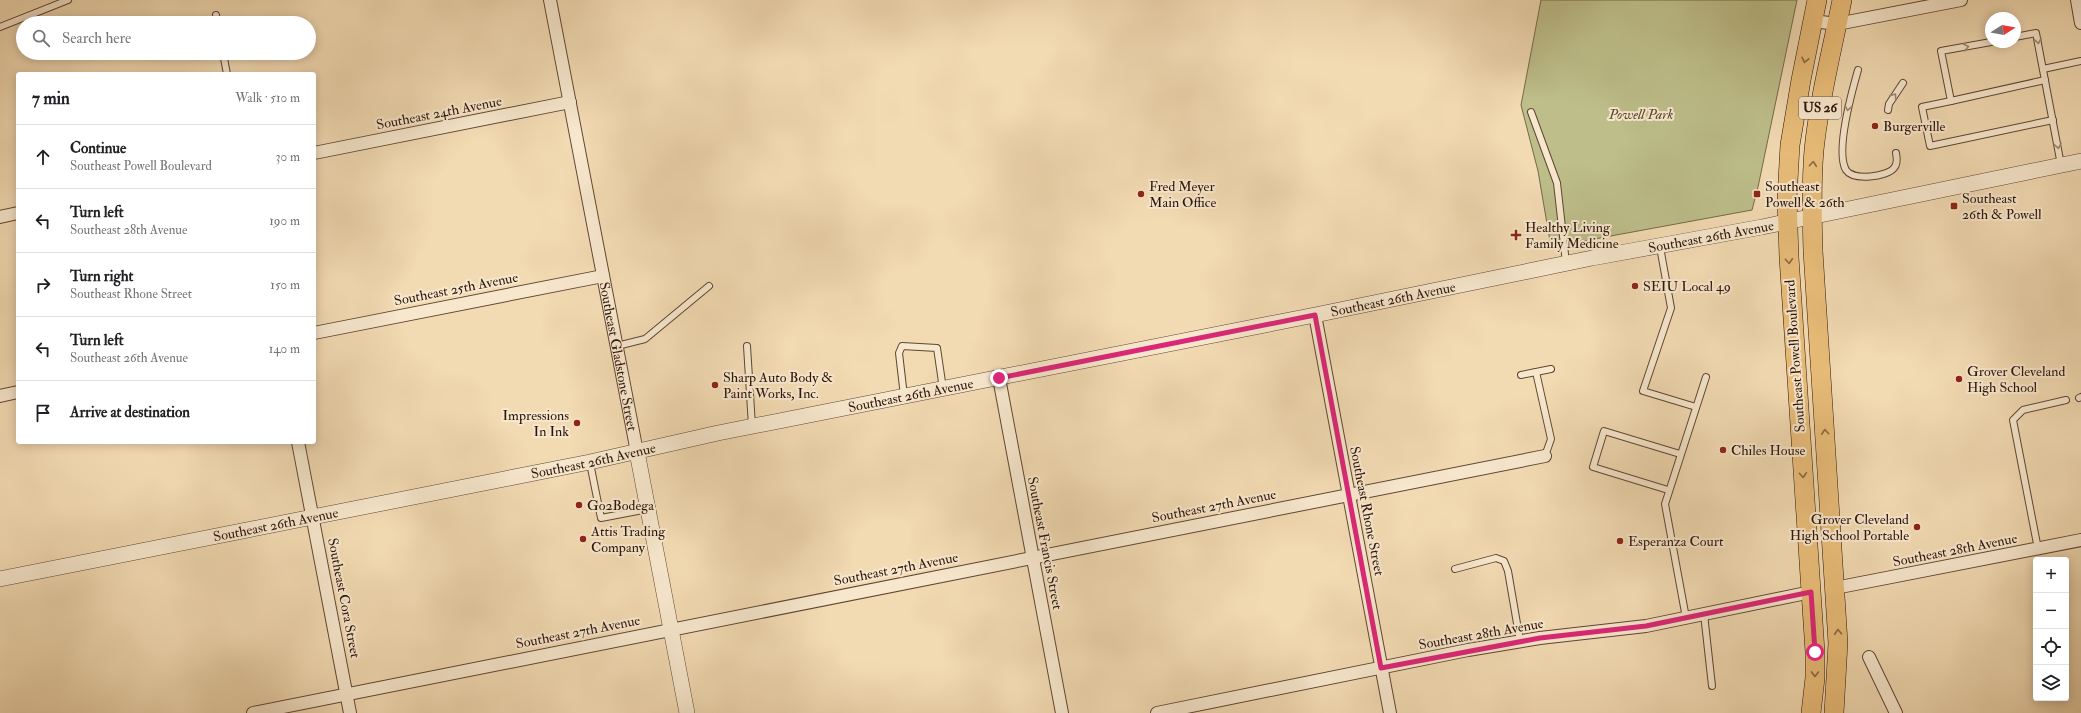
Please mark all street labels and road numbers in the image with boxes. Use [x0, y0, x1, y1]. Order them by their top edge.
street label: Southeast 24th Avenue [375, 92, 503, 134]
road number: US 26 [1799, 97, 1841, 119]
street label: Southeast 26th Avenue [1647, 216, 1775, 256]
street label: Southeast 25th Avenue [393, 269, 520, 309]
street label: Southeast 26th Avenue [1329, 278, 1457, 320]
street label: Southeast Powell Boulevard [1781, 279, 1809, 433]
street label: Southeast Gladstone Street [596, 280, 641, 433]
street label: Southeast 26th Avenue [847, 374, 975, 416]
street label: Southeast 26th Avenue [529, 439, 657, 482]
street label: Southeast Rhone Street [1346, 445, 1388, 578]
street label: Southeast Francis Street [1024, 475, 1066, 611]
street label: Southeast 27th Avenue [1150, 486, 1278, 526]
street label: Southeast 26th Avenue [212, 504, 340, 545]
street label: Southeast 28th Avenue [1891, 530, 2019, 570]
street label: Southeast Cora Street [324, 536, 364, 660]
street label: Southeast 27th Avenue [832, 549, 960, 589]
street label: Southeast 27th Avenue [514, 612, 642, 652]
street label: Southeast 28th Avenue [1417, 615, 1545, 653]

